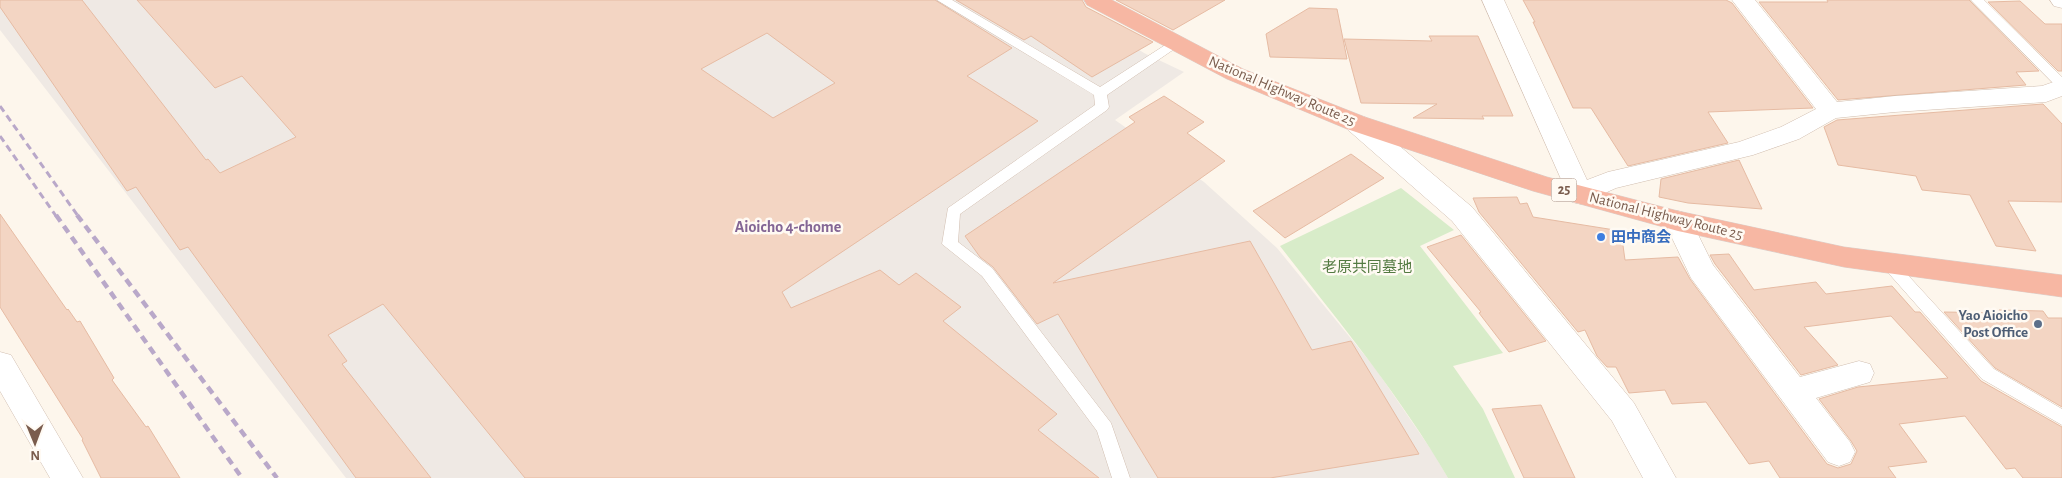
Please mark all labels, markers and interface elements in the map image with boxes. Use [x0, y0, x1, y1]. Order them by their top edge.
street label: National Highway Route 25 [1207, 53, 1357, 129]
road number: 25 [1552, 178, 1576, 202]
street label: National Highway Route 25 [1588, 190, 1744, 242]
district label: Aioicho 4-chome [735, 219, 842, 235]
place label: 田中商会 [1611, 229, 1671, 245]
marker: 田中商会 [1595, 231, 1607, 243]
park label: 老原共同墓地 [1322, 259, 1412, 275]
place label: Yao Aioicho Post Office [1958, 308, 2028, 340]
marker: Yao Aioicho Post Office [2032, 318, 2044, 330]
north arrow [10, 418, 60, 468]
text: N [30, 448, 40, 462]

